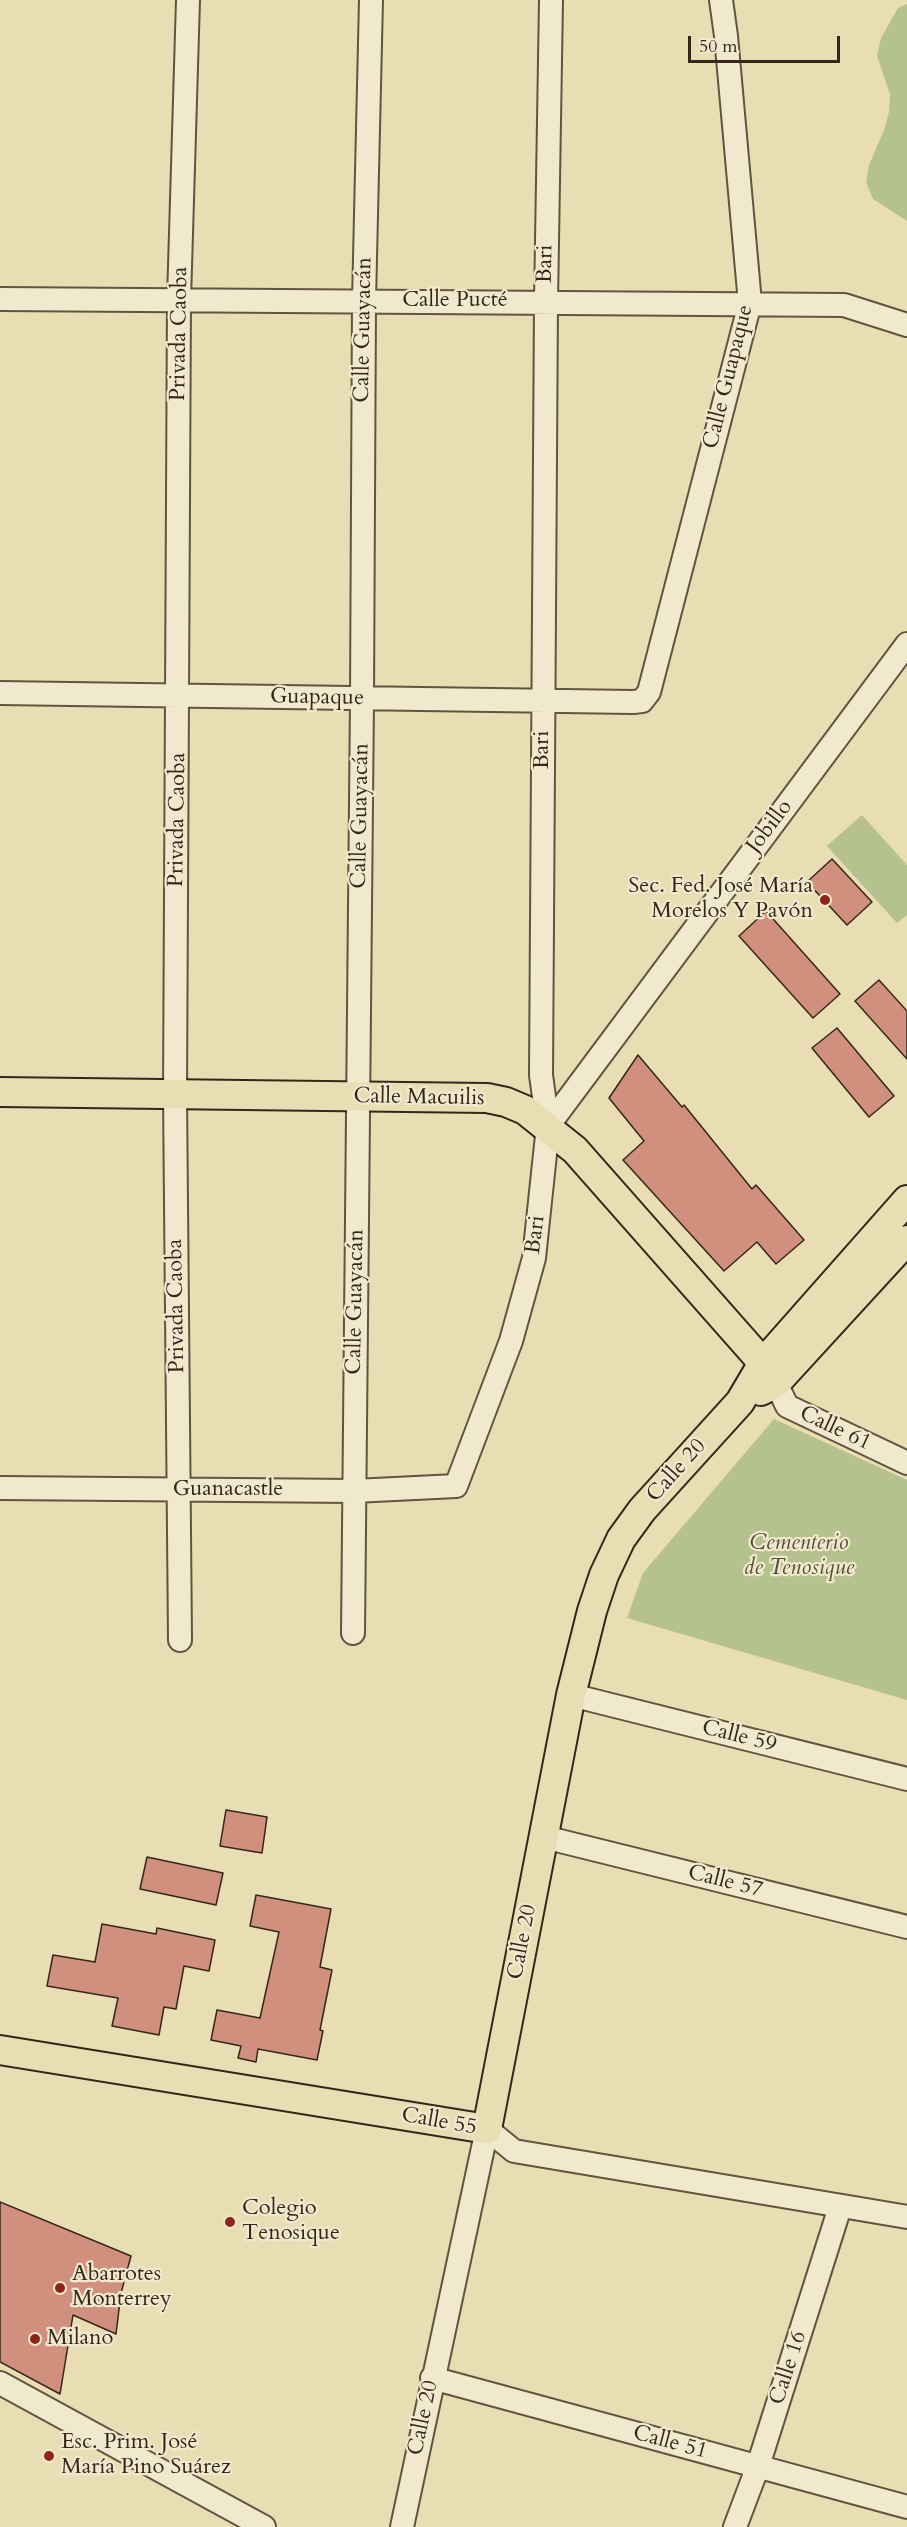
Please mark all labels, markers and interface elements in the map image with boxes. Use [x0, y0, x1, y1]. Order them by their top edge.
scale bar [691, 24, 842, 62]
text: 50 m [699, 34, 738, 59]
street label: Bari [532, 244, 560, 284]
street label: Calle Guayacán [350, 257, 378, 403]
street label: Privada Caoba [166, 267, 194, 401]
street label: Calle Pucté [402, 288, 508, 314]
street label: Calle Guapaque [698, 302, 760, 452]
street label: Guapaque [270, 684, 364, 712]
street label: Bari [530, 731, 556, 769]
street label: Calle Guayacán [347, 743, 375, 889]
street label: Privada Caoba [164, 753, 192, 887]
street label: Jobillo [741, 795, 799, 859]
place label: Sec. Fed. José María Morelos Y Pavón [628, 874, 813, 926]
marker: Sec. Fed. José María Morelos Y Pavón [818, 893, 832, 907]
street label: Calle Macuilis [353, 1084, 485, 1112]
street label: Bari [521, 1214, 551, 1256]
street label: Calle Guayacán [342, 1229, 370, 1375]
street label: Privada Caoba [163, 1239, 191, 1373]
street label: Calle 61 [795, 1401, 875, 1457]
street label: Calle 20 [642, 1434, 712, 1508]
street label: Guanacastle [173, 1477, 283, 1503]
park label: Cementerio de Tenosique [744, 1531, 854, 1582]
street label: Calle 59 [699, 1715, 779, 1759]
street label: Calle 57 [685, 1860, 765, 1904]
street label: Calle 20 [503, 1902, 543, 1982]
street label: Calle 55 [399, 2102, 479, 2142]
place label: Colegio Tenosique [242, 2196, 340, 2248]
marker: Colegio Tenosique [223, 2215, 237, 2229]
place label: Abarrotes Monterrey [72, 2262, 172, 2314]
marker: Abarrotes Monterrey [53, 2281, 67, 2295]
place label: Milano [47, 2326, 113, 2352]
street label: Calle 16 [765, 2328, 813, 2408]
marker: Milano [28, 2332, 42, 2346]
street label: Calle 20 [403, 2378, 445, 2458]
street label: Calle 51 [630, 2420, 710, 2466]
place label: Esc. Prim. José María Pino Suárez [61, 2430, 231, 2482]
marker: Esc. Prim. José María Pino Suárez [42, 2449, 56, 2463]

